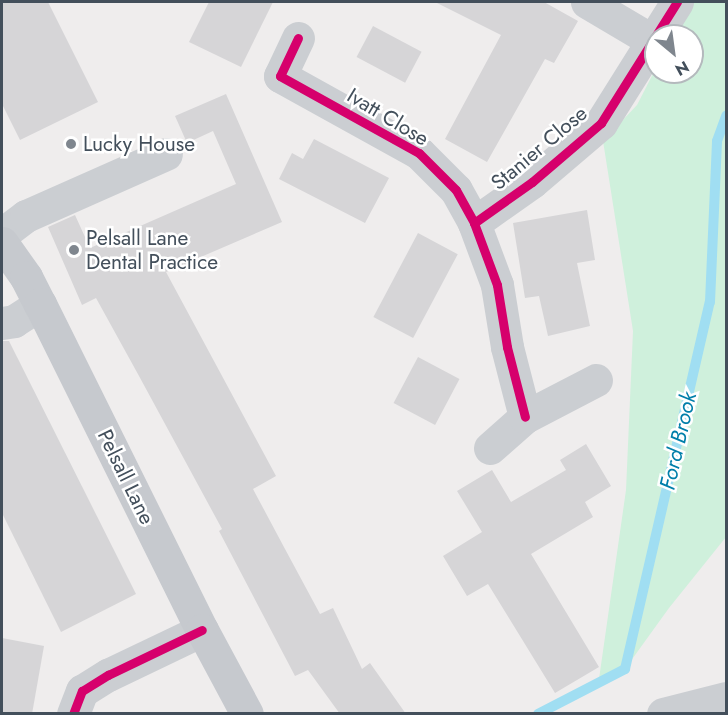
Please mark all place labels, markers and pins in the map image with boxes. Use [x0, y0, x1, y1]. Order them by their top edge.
place label: Lucky House [83, 131, 195, 157]
marker: Lucky House [64, 137, 78, 151]
place label: Pelsall Lane Dental Practice [86, 225, 218, 275]
marker: Pelsall Lane Dental Practice [67, 243, 81, 257]

